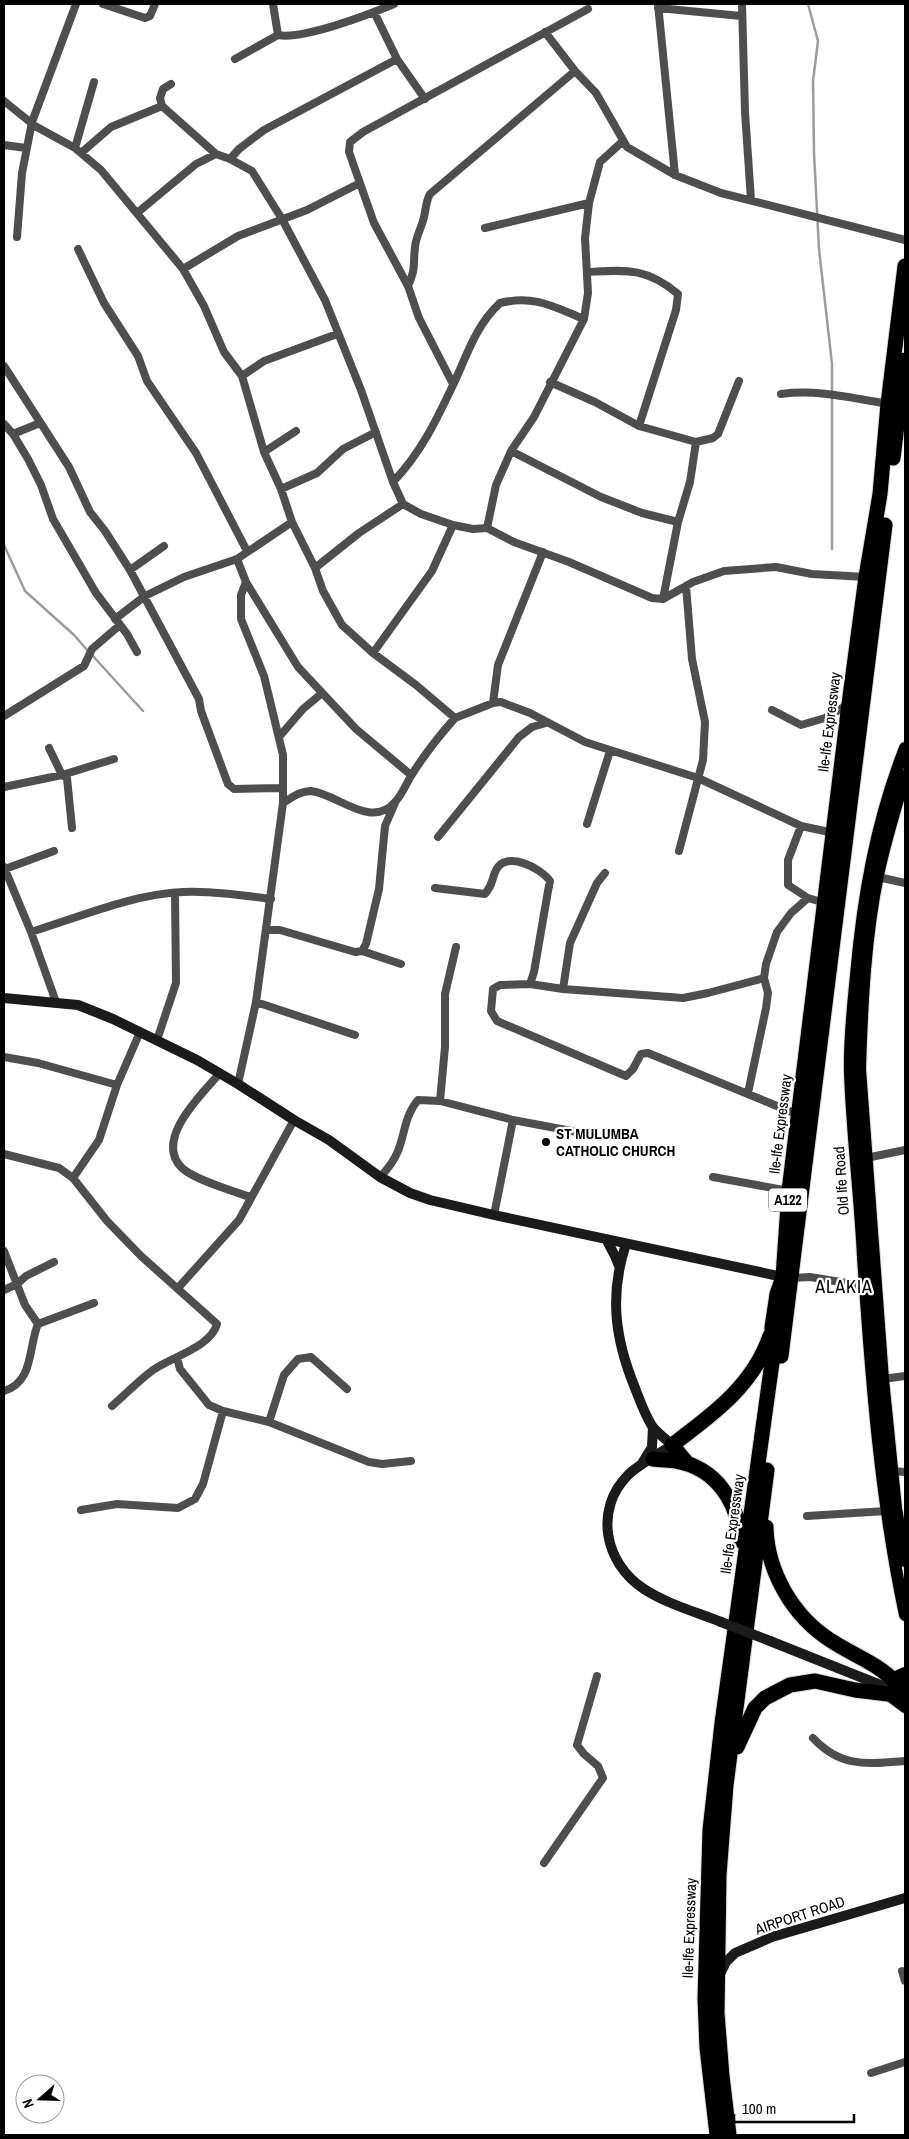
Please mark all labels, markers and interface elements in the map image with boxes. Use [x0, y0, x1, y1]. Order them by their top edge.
street label: Ile-Ife Expressway [812, 670, 846, 773]
street label: Ile-Ife Expressway [763, 1072, 797, 1175]
place label: ST MULUMBA CATHOLIC CHURCH [556, 1123, 675, 1161]
marker: ST MULUMBA CATHOLIC CHURCH [540, 1136, 552, 1148]
street label: Old Ife Road [828, 1146, 854, 1216]
road number: A122 [769, 1188, 807, 1212]
district label: ALAKIA [814, 1274, 873, 1299]
street label: Ile-Ife Expressway [715, 1472, 750, 1575]
street label: Ile-Ife Expressway [677, 1877, 701, 1979]
street label: AIRPORT ROAD [751, 1891, 848, 1940]
north arrow [15, 2074, 65, 2124]
scale bar [734, 2092, 854, 2124]
text: N [18, 2096, 38, 2110]
text: 100 m [742, 2098, 776, 2119]

